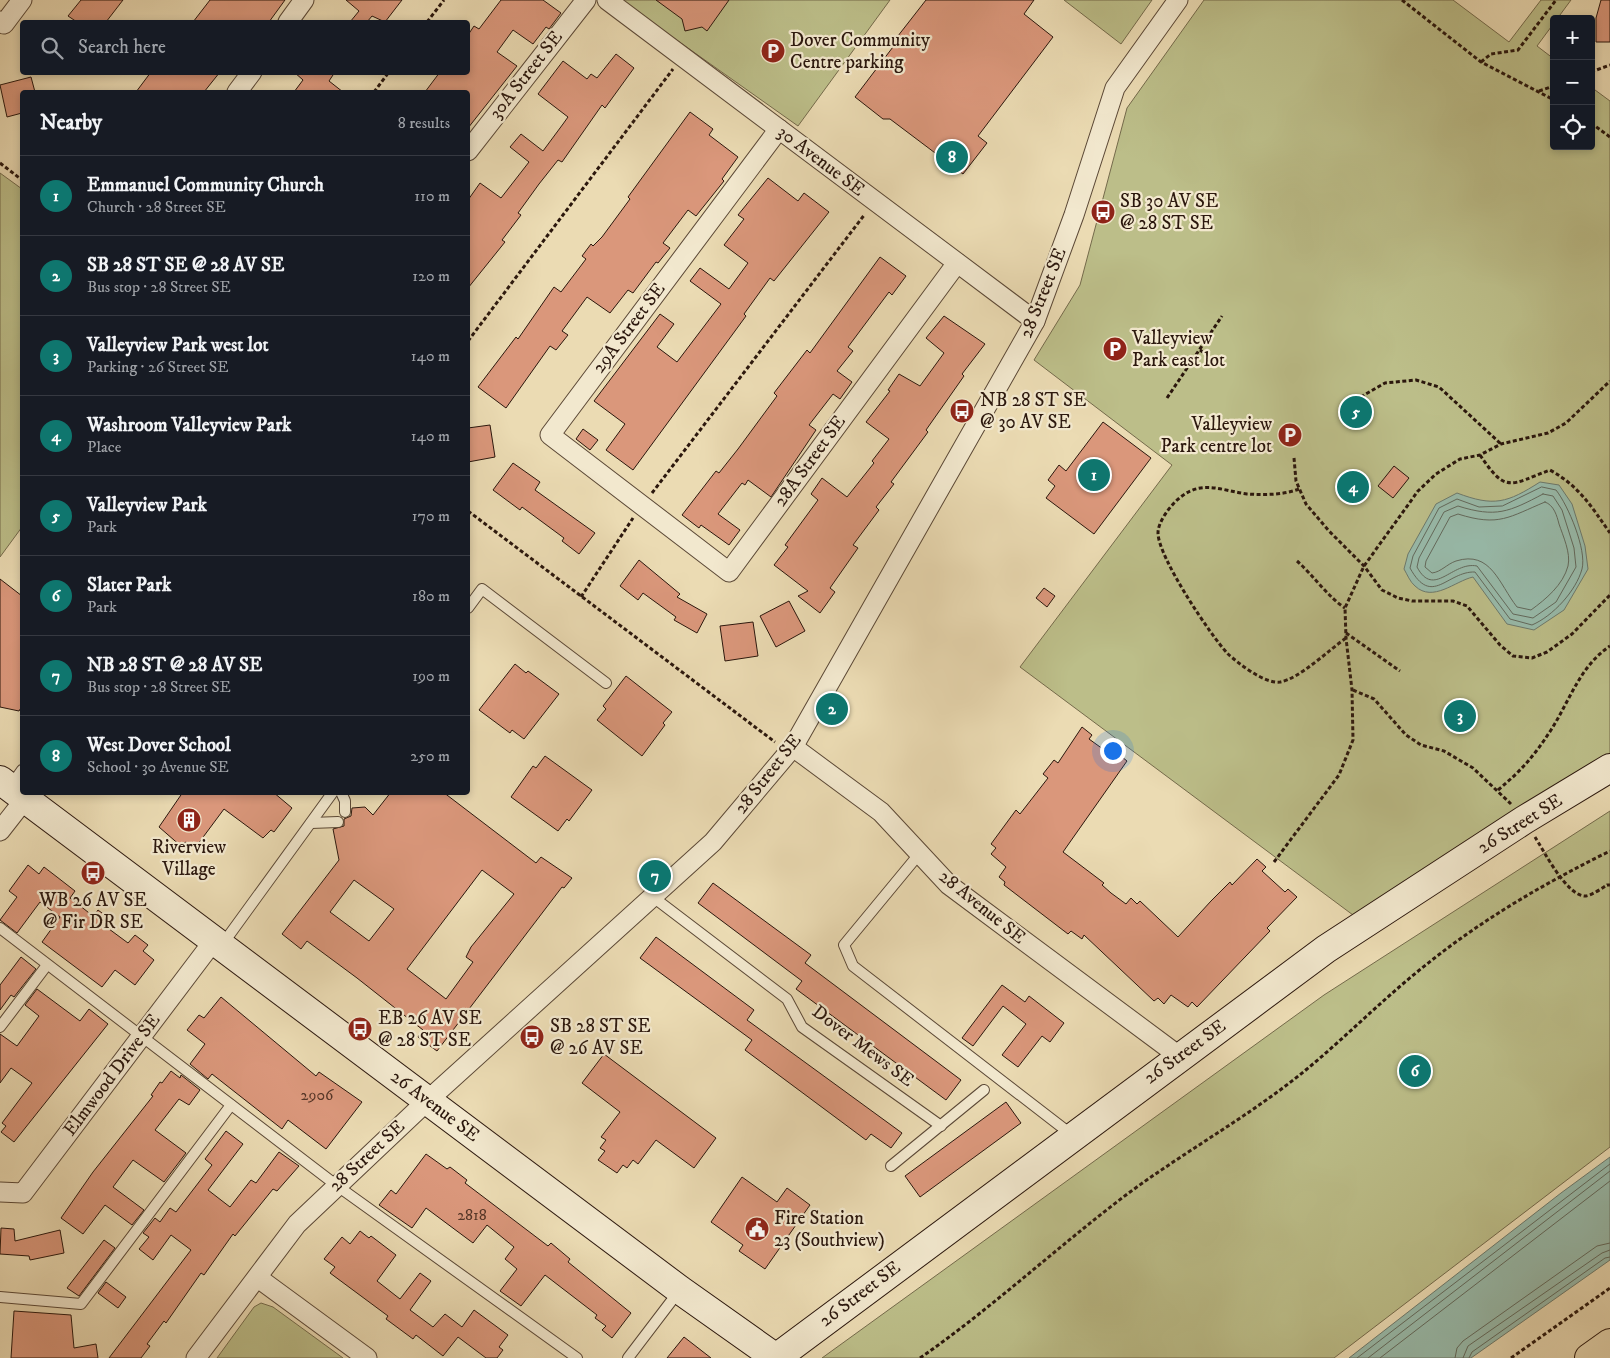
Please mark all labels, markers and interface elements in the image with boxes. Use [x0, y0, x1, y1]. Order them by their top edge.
map controls [1550, 15, 1595, 150]
button: + [1550, 15, 1595, 60]
search box [20, 20, 470, 75]
street label: 30A Street SE [484, 26, 568, 124]
place label: Dover Community Centre parking [790, 29, 931, 74]
icon: search [38, 34, 66, 62]
text: Search here [78, 36, 166, 59]
parking icon: Dover Community Centre parking [760, 38, 786, 64]
button: − [1550, 60, 1595, 105]
button: locate [1550, 105, 1595, 150]
text: Nearby [40, 110, 102, 136]
text: 8 results [398, 113, 450, 133]
street label: 30 Avenue SE [773, 121, 869, 201]
pin: 8 [936, 138, 968, 176]
text: Emmanuel Community Church [87, 174, 324, 197]
text: 1 [53, 186, 59, 206]
text: 110 m [414, 186, 450, 206]
place label: SB 30 AV SE @ 28 ST SE [1120, 190, 1219, 235]
text: Church · 28 Street SE [87, 197, 226, 217]
bus stop icon: SB 30 AV SE @ 28 ST SE [1090, 199, 1116, 225]
street label: 28 Street SE [1014, 244, 1072, 342]
text: SB 28 ST SE @ 28 AV SE [87, 254, 284, 277]
text: 2 [52, 266, 60, 286]
text: 120 m [412, 266, 450, 286]
text: Bus stop · 28 Street SE [87, 277, 231, 297]
street label: 29A Street SE [587, 278, 671, 378]
place label: Valleyview Park east lot [1131, 327, 1225, 372]
text: Valleyview Park west lot [87, 334, 269, 357]
parking icon: Valleyview Park east lot [1102, 336, 1128, 362]
text: 3 [53, 346, 59, 366]
text: 140 m [411, 346, 450, 366]
text: Parking · 26 Street SE [87, 357, 228, 377]
place label: NB 28 ST SE @ 30 AV SE [980, 389, 1086, 434]
pin: 5 [1340, 393, 1372, 431]
bus stop icon: NB 28 ST SE @ 30 AV SE [949, 398, 975, 424]
street label: 28A Street SE [769, 411, 851, 511]
place label: Valleyview Park centre lot [1160, 413, 1272, 458]
text: Washroom Valleyview Park [87, 414, 292, 437]
parking icon: Valleyview Park centre lot [1277, 422, 1303, 448]
text: 4 [51, 426, 61, 446]
text: 140 m [411, 426, 450, 446]
text: Place [87, 437, 121, 457]
pin: 1 [1078, 456, 1110, 494]
pin: 4 [1337, 468, 1369, 506]
text: Valleyview Park [87, 494, 207, 517]
text: 5 [52, 506, 60, 526]
text: 170 m [412, 506, 450, 526]
text: Park [87, 517, 117, 537]
text: Slater Park [87, 574, 171, 597]
text: 6 [52, 586, 60, 606]
text: 180 m [412, 586, 450, 606]
text: Park [87, 597, 117, 617]
text: NB 28 ST @ 28 AV SE [87, 654, 263, 677]
text: 7 [52, 666, 60, 686]
text: 190 m [412, 666, 450, 686]
text: Bus stop · 28 Street SE [87, 677, 231, 697]
pin: 2 [816, 690, 848, 728]
pin: 3 [1444, 697, 1476, 735]
street label: 28 Street SE [730, 729, 806, 819]
text: West Dover School [87, 734, 231, 757]
your location [1100, 738, 1126, 764]
text: 8 [52, 746, 60, 766]
text: 250 m [410, 746, 450, 766]
text: School · 30 Avenue SE [87, 757, 229, 777]
street label: 26 Street SE [1473, 789, 1567, 859]
building icon: Riverview Village [176, 807, 202, 833]
place label: Riverview Village [152, 836, 226, 881]
pin: 7 [639, 857, 671, 895]
bus stop icon: WB 26 AV SE @ Fir DR SE [80, 860, 106, 886]
street label: 28 Avenue SE [934, 865, 1030, 949]
place label: WB 26 AV SE @ Fir DR SE [38, 889, 147, 934]
street label: Dover Mews SE [808, 1000, 918, 1092]
place label: EB 26 AV SE @ 28 ST SE [378, 1007, 482, 1052]
street label: Elmwood Drive SE [58, 1009, 166, 1141]
place label: SB 28 ST SE @ 26 AV SE [550, 1015, 651, 1060]
street label: 26 Street SE [1140, 1015, 1230, 1089]
bus stop icon: EB 26 AV SE @ 28 ST SE [347, 1016, 373, 1042]
bus stop icon: SB 28 ST SE @ 26 AV SE [519, 1024, 545, 1050]
pin: 6 [1399, 1052, 1431, 1090]
street label: 26 Avenue SE [386, 1065, 484, 1147]
house number: 2906 [301, 1085, 334, 1105]
street label: 28 Street SE [324, 1115, 410, 1197]
house number: 2818 [457, 1205, 487, 1225]
place label: Fire Station 23 (Southview) [774, 1207, 885, 1252]
public building icon: Fire Station 23 (Southview) [744, 1216, 770, 1242]
street label: 26 Street SE [815, 1256, 905, 1332]

